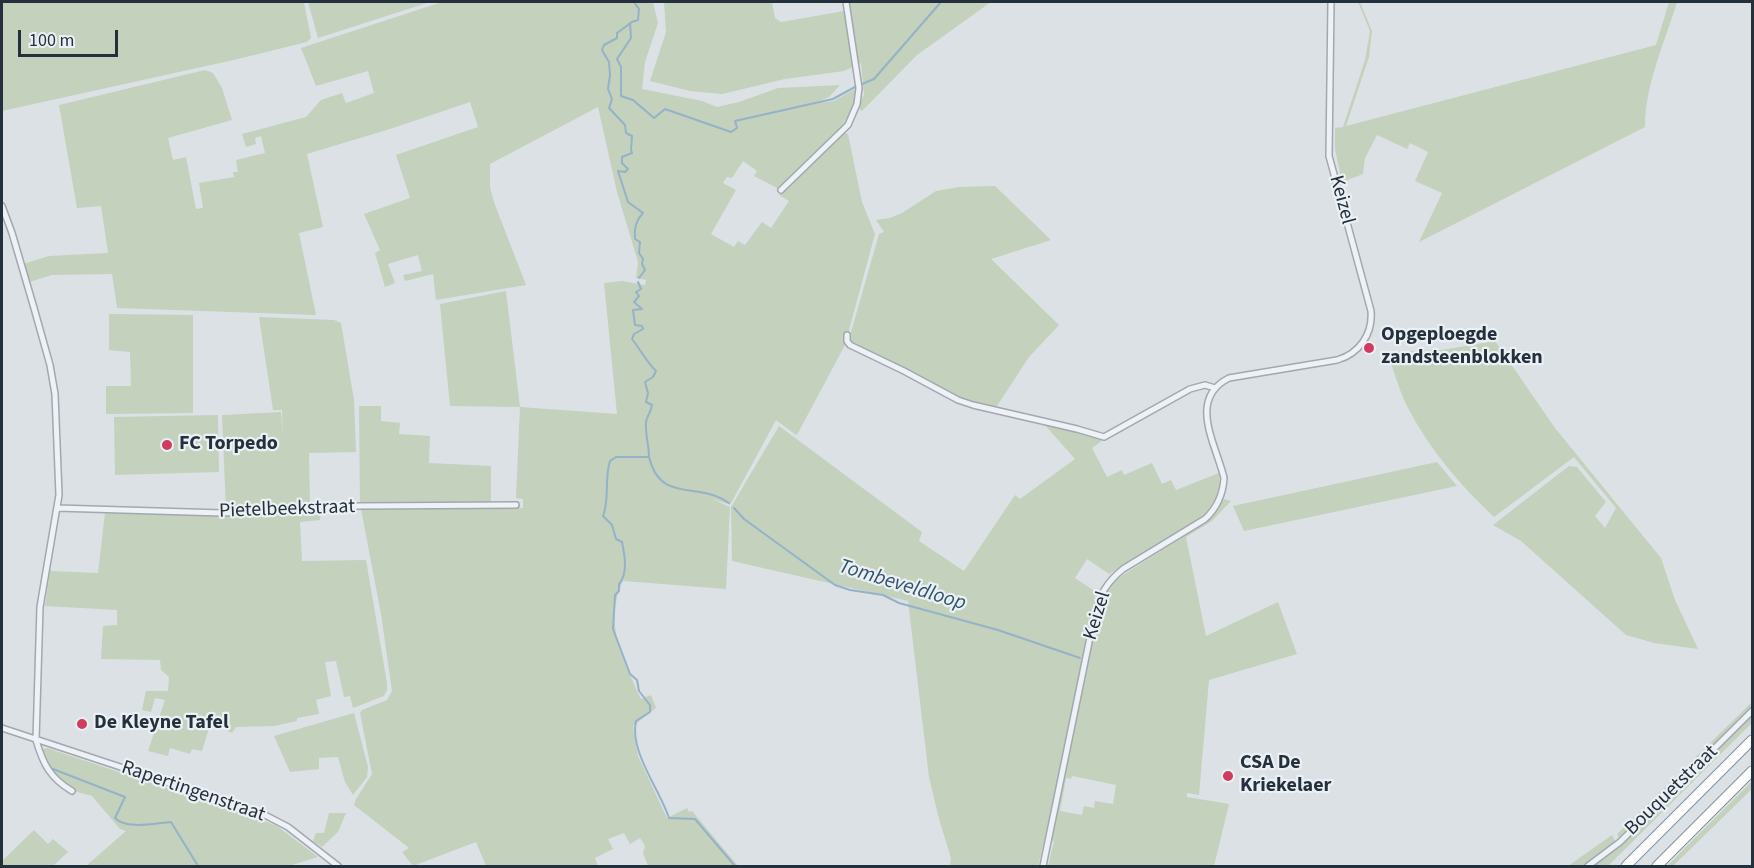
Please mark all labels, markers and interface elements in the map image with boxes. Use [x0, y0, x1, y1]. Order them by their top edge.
scale bar [21, 18, 122, 56]
text: 100 m [29, 28, 74, 53]
street label: Keizel [1323, 173, 1359, 227]
place label: Opgeploegde zandsteenblokken [1381, 324, 1543, 371]
marker: Opgeploegde zandsteenblokken [1362, 341, 1376, 355]
place label: FC Torpedo [179, 433, 278, 457]
marker: FC Torpedo [160, 438, 174, 452]
street label: Pietelbeekstraat [219, 496, 355, 524]
water label: Tombeveldloop [835, 555, 969, 617]
street label: Keizel [1079, 589, 1117, 643]
place label: De Kleyne Tafel [94, 712, 229, 736]
marker: De Kleyne Tafel [75, 717, 89, 731]
street label: Bouquetstraat [1621, 741, 1723, 841]
place label: CSA De Kriekelaer [1240, 752, 1331, 799]
street label: Rapertingenstraat [118, 756, 268, 828]
marker: CSA De Kriekelaer [1221, 769, 1235, 783]

